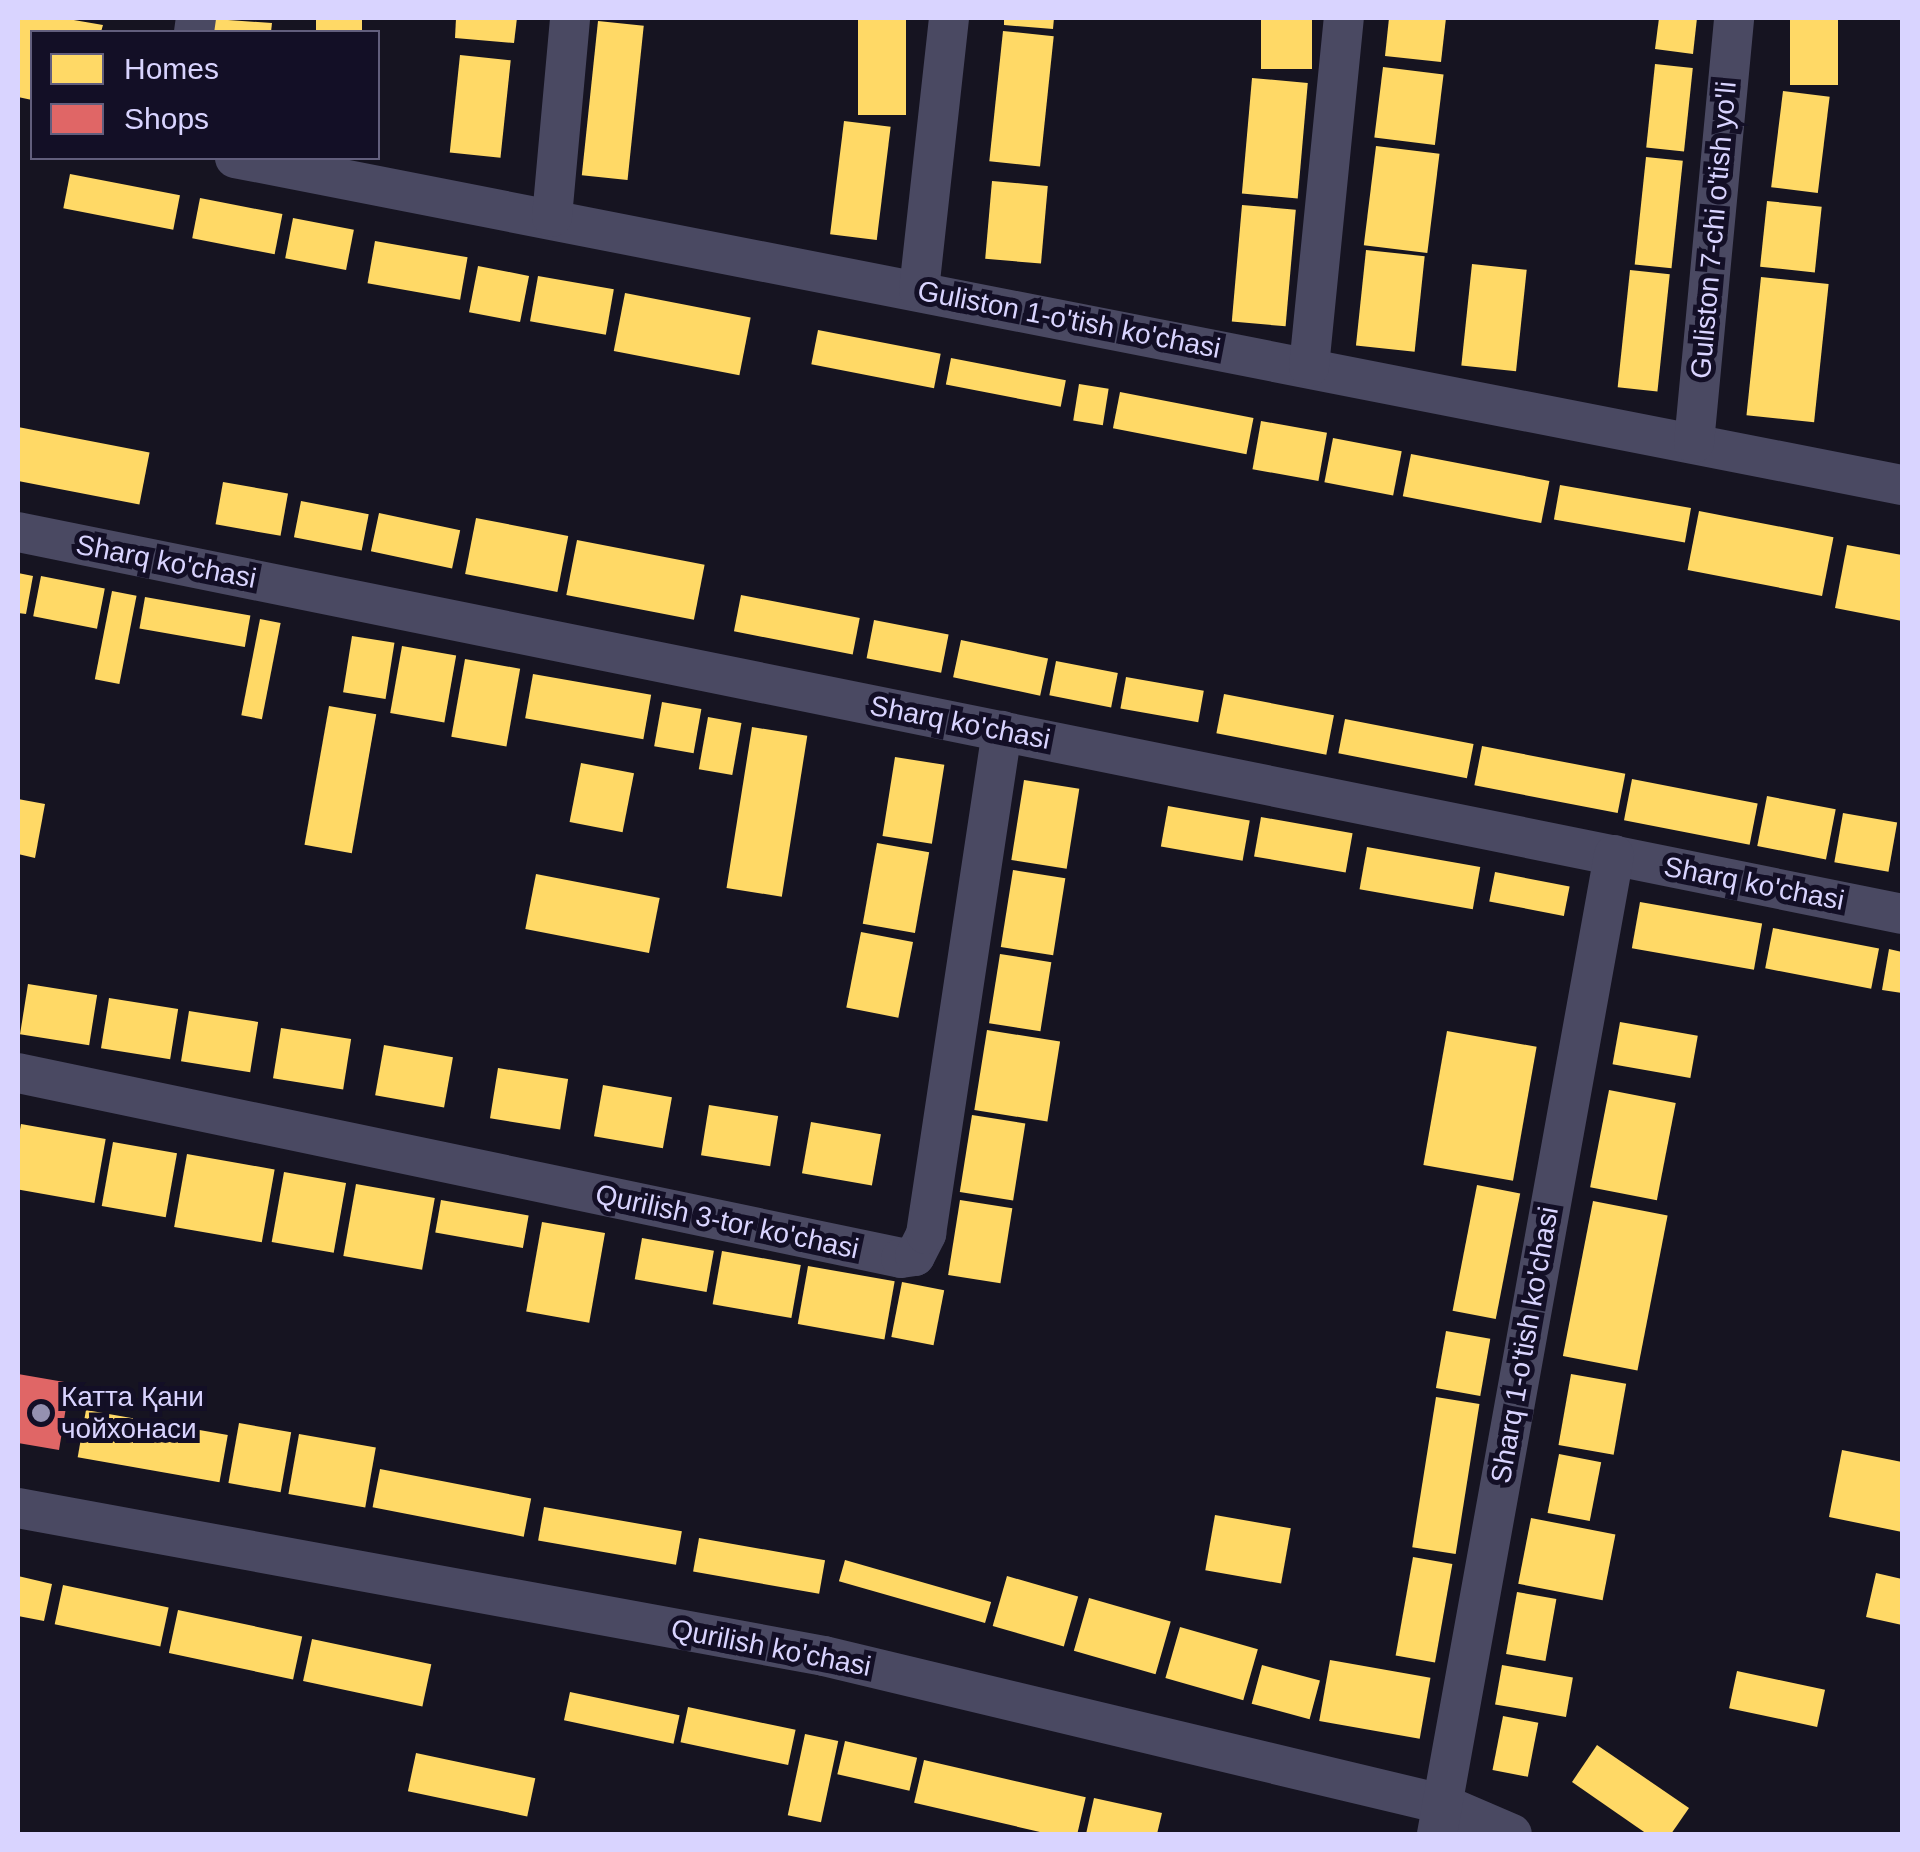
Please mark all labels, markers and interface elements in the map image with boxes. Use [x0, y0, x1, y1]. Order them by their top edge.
legend [30, 30, 380, 160]
text: Homes [124, 52, 219, 85]
street label: Guliston 7-chi o'tish yo'li [1684, 80, 1744, 380]
text: Shops [124, 102, 209, 135]
street label: Guliston 1-o'tish ko'chasi [915, 274, 1223, 366]
street label: Sharq ko'chasi [73, 528, 259, 596]
street label: Sharq ko'chasi [867, 689, 1053, 757]
street label: Sharq ko'chasi [1661, 850, 1847, 918]
street label: Qurilish 3-tor ko'chasi [592, 1178, 862, 1266]
street label: Sharq 1-o'tish ko'chasi [1484, 1204, 1566, 1486]
place label: Катта Қани чойхонаси [61, 1380, 204, 1446]
marker: Катта Қани чойхонаси [30, 1402, 52, 1424]
street label: Qurilish ko'chasi [668, 1612, 874, 1684]

